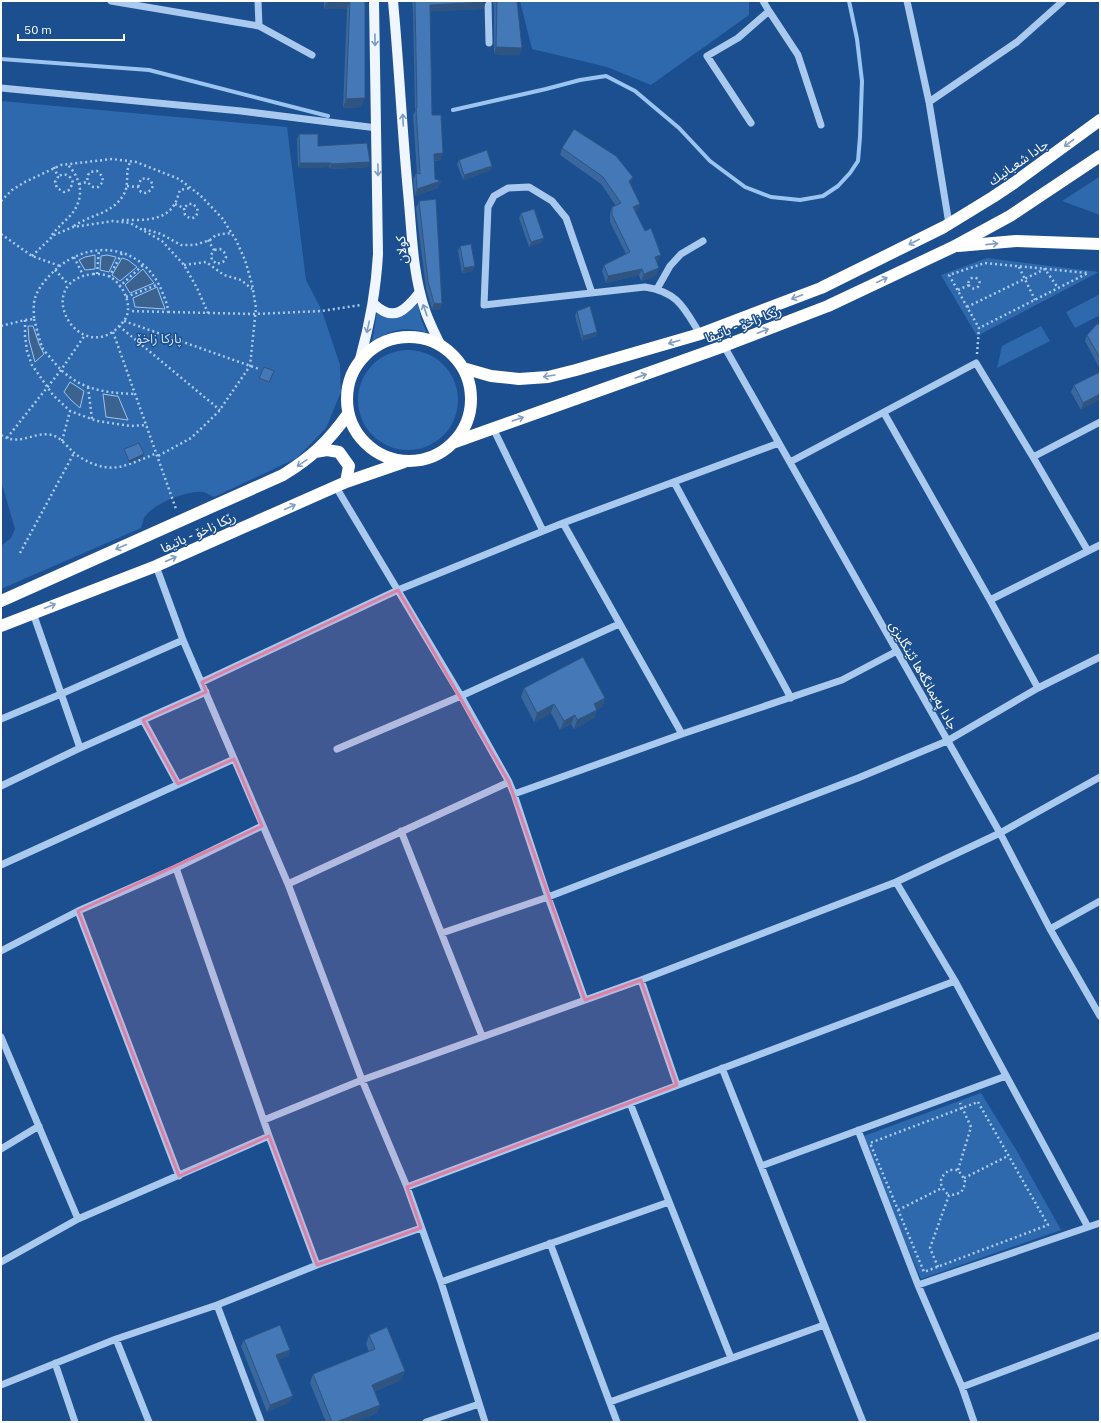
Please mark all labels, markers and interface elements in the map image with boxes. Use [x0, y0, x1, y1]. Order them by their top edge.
scale bar [18, 16, 124, 42]
text: 50 m [24, 22, 52, 37]
one-way arrow [371, 33, 379, 46]
one-way arrow [399, 114, 406, 127]
street label: جادا شعبانيك [985, 135, 1052, 189]
one-way arrow [1063, 139, 1074, 147]
one-way arrow [374, 163, 382, 176]
street label: كولان [392, 235, 411, 265]
one-way arrow [908, 238, 920, 246]
one-way arrow [985, 240, 998, 248]
one-way arrow [876, 276, 888, 283]
one-way arrow [791, 294, 803, 302]
street label: رێکا زاخۆ - باتیفا [702, 302, 784, 347]
one-way arrow [421, 304, 428, 317]
one-way arrow [364, 320, 372, 333]
one-way arrow [756, 327, 768, 335]
park label: پارکا زاخۆ [136, 330, 182, 348]
one-way arrow [668, 338, 681, 346]
one-way arrow [543, 372, 556, 380]
one-way arrow [634, 372, 647, 379]
one-way arrow [512, 415, 524, 423]
one-way arrow [297, 459, 308, 467]
one-way arrow [284, 503, 296, 510]
street label: رێکا زاخۆ - باتیفا [158, 508, 238, 557]
one-way arrow [116, 544, 128, 551]
one-way arrow [165, 555, 177, 562]
one-way arrow [44, 602, 56, 610]
street label: جادا په‌يمانگه‌ها ئێنگليزى [884, 618, 962, 734]

